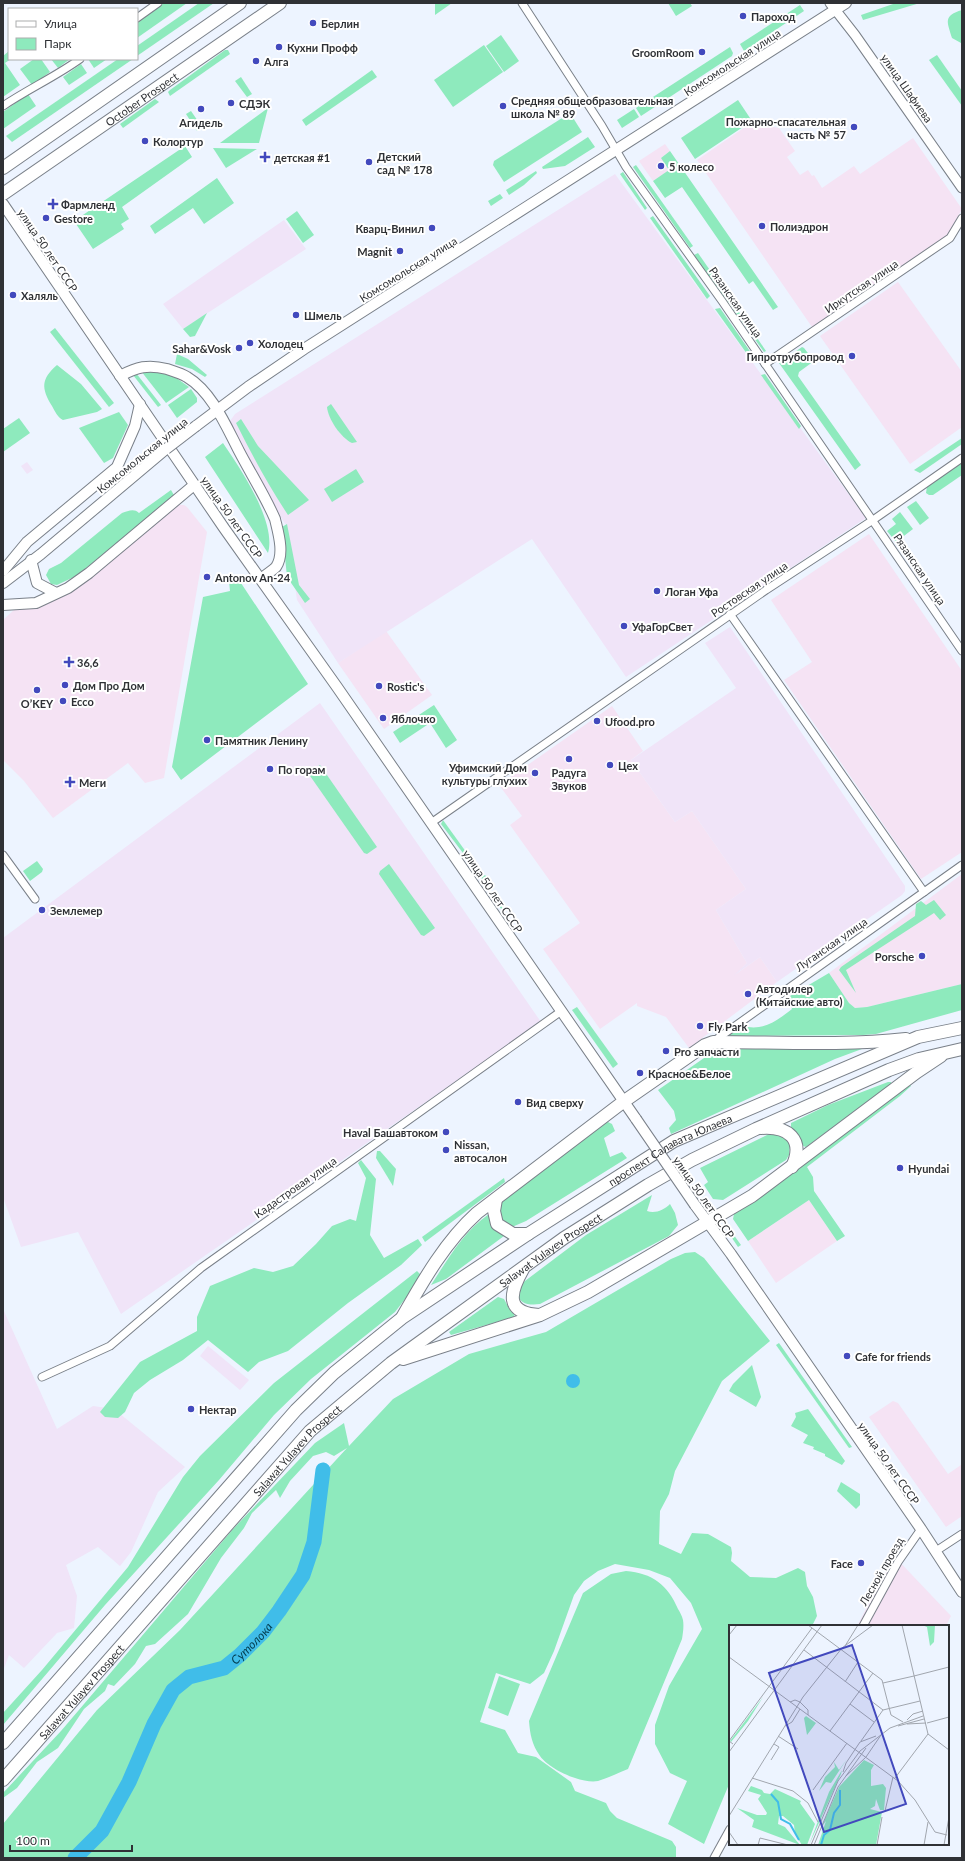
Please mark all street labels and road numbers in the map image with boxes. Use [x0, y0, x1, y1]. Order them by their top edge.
street label: Комсомольская улица [681, 26, 783, 98]
street label: улица Шафиева [878, 51, 936, 125]
street label: October Prospect [103, 69, 180, 128]
street label: улица 50 лет СССР [15, 206, 81, 294]
street label: Комсомольская улица [357, 234, 459, 304]
street label: Иркутская улица [822, 257, 900, 315]
street label: Рязанская улица [707, 264, 765, 340]
street label: Комсомольская улица [94, 415, 190, 495]
street label: улица 50 лет СССР [199, 473, 265, 561]
street label: Рязанская улица [891, 531, 949, 607]
street label: Ростовская улица [708, 559, 790, 619]
street label: улица 50 лет СССР [460, 847, 526, 935]
street label: Луганская улица [792, 914, 869, 974]
street label: проспект Салавата Юлаева [605, 1111, 734, 1188]
street label: улица 50 лет СССР [671, 1153, 737, 1241]
street label: Кадастровая улица [251, 1154, 339, 1220]
street label: Salawat Yulayev Prospect [496, 1210, 604, 1289]
street label: Salawat Yulayev Prospect [250, 1402, 343, 1498]
street label: улица 50 лет СССР [856, 1419, 922, 1507]
street label: Лесной проезд [856, 1534, 906, 1608]
street label: Salawat Yulayev Prospect [36, 1641, 126, 1741]

